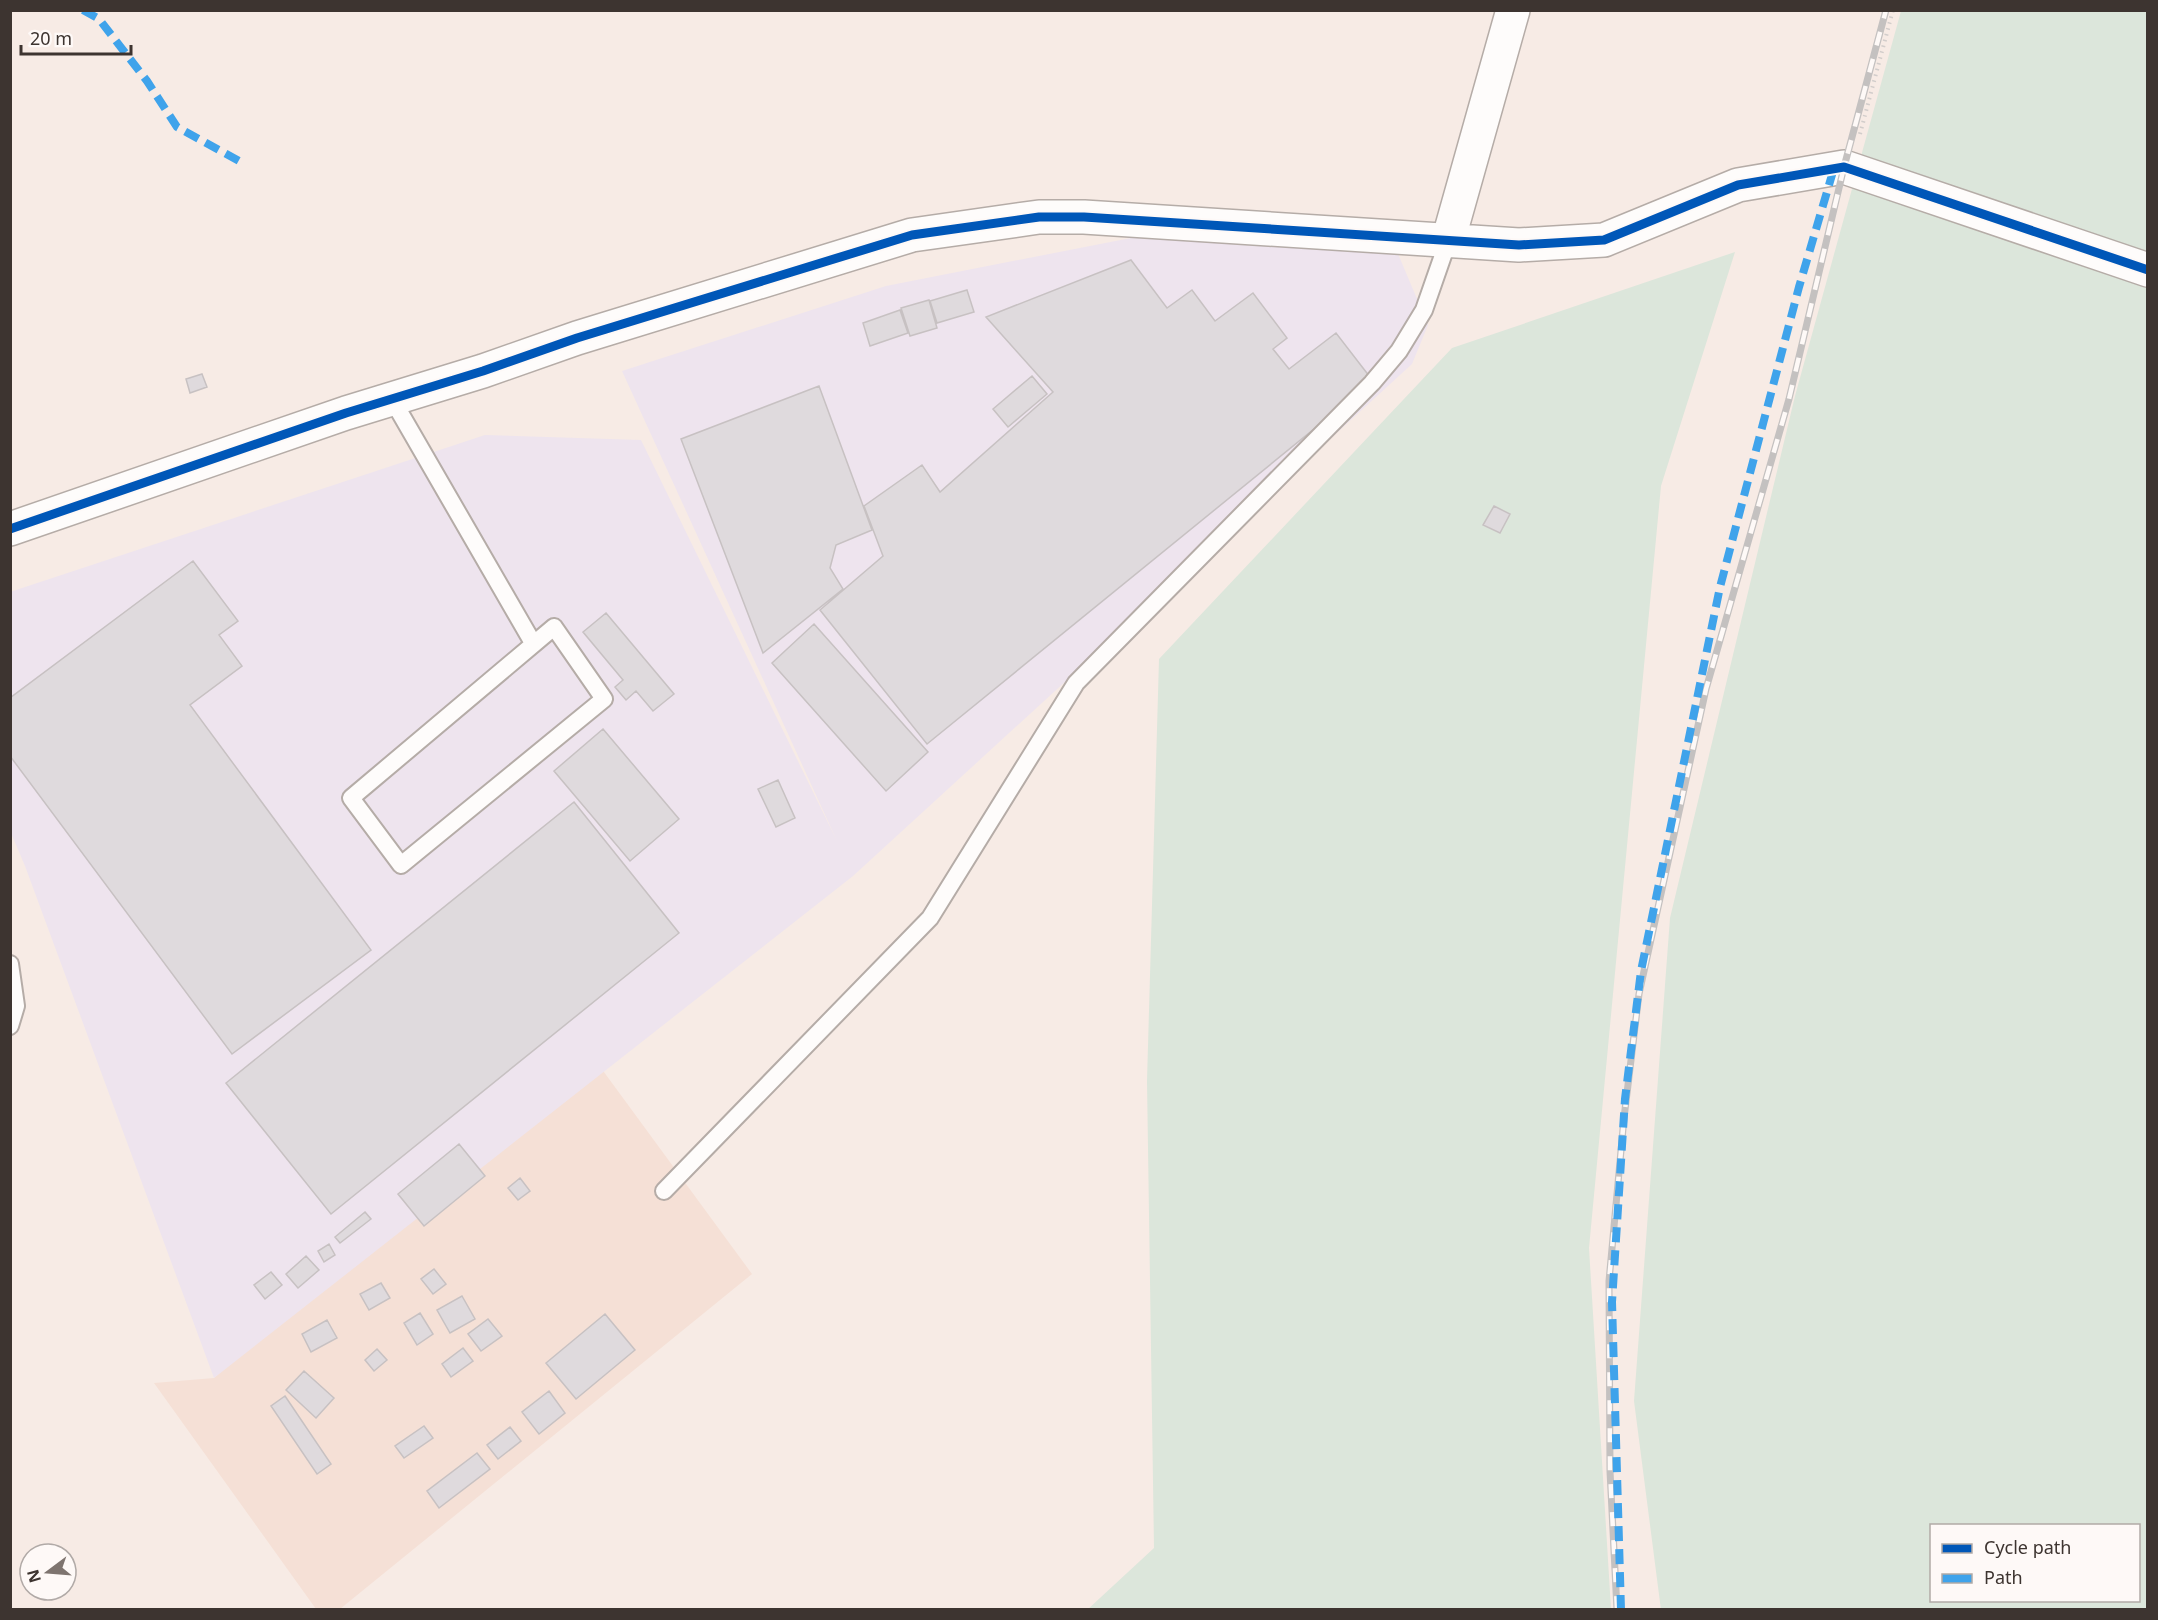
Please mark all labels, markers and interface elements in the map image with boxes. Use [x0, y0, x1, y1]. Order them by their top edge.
scale bar [21, 18, 130, 56]
text: 20 m [30, 26, 72, 50]
legend [1930, 1524, 2140, 1602]
text: Cycle path [1984, 1535, 2071, 1559]
north arrow [18, 1542, 78, 1602]
text: Path [1984, 1565, 2023, 1589]
text: N [21, 1567, 46, 1585]

